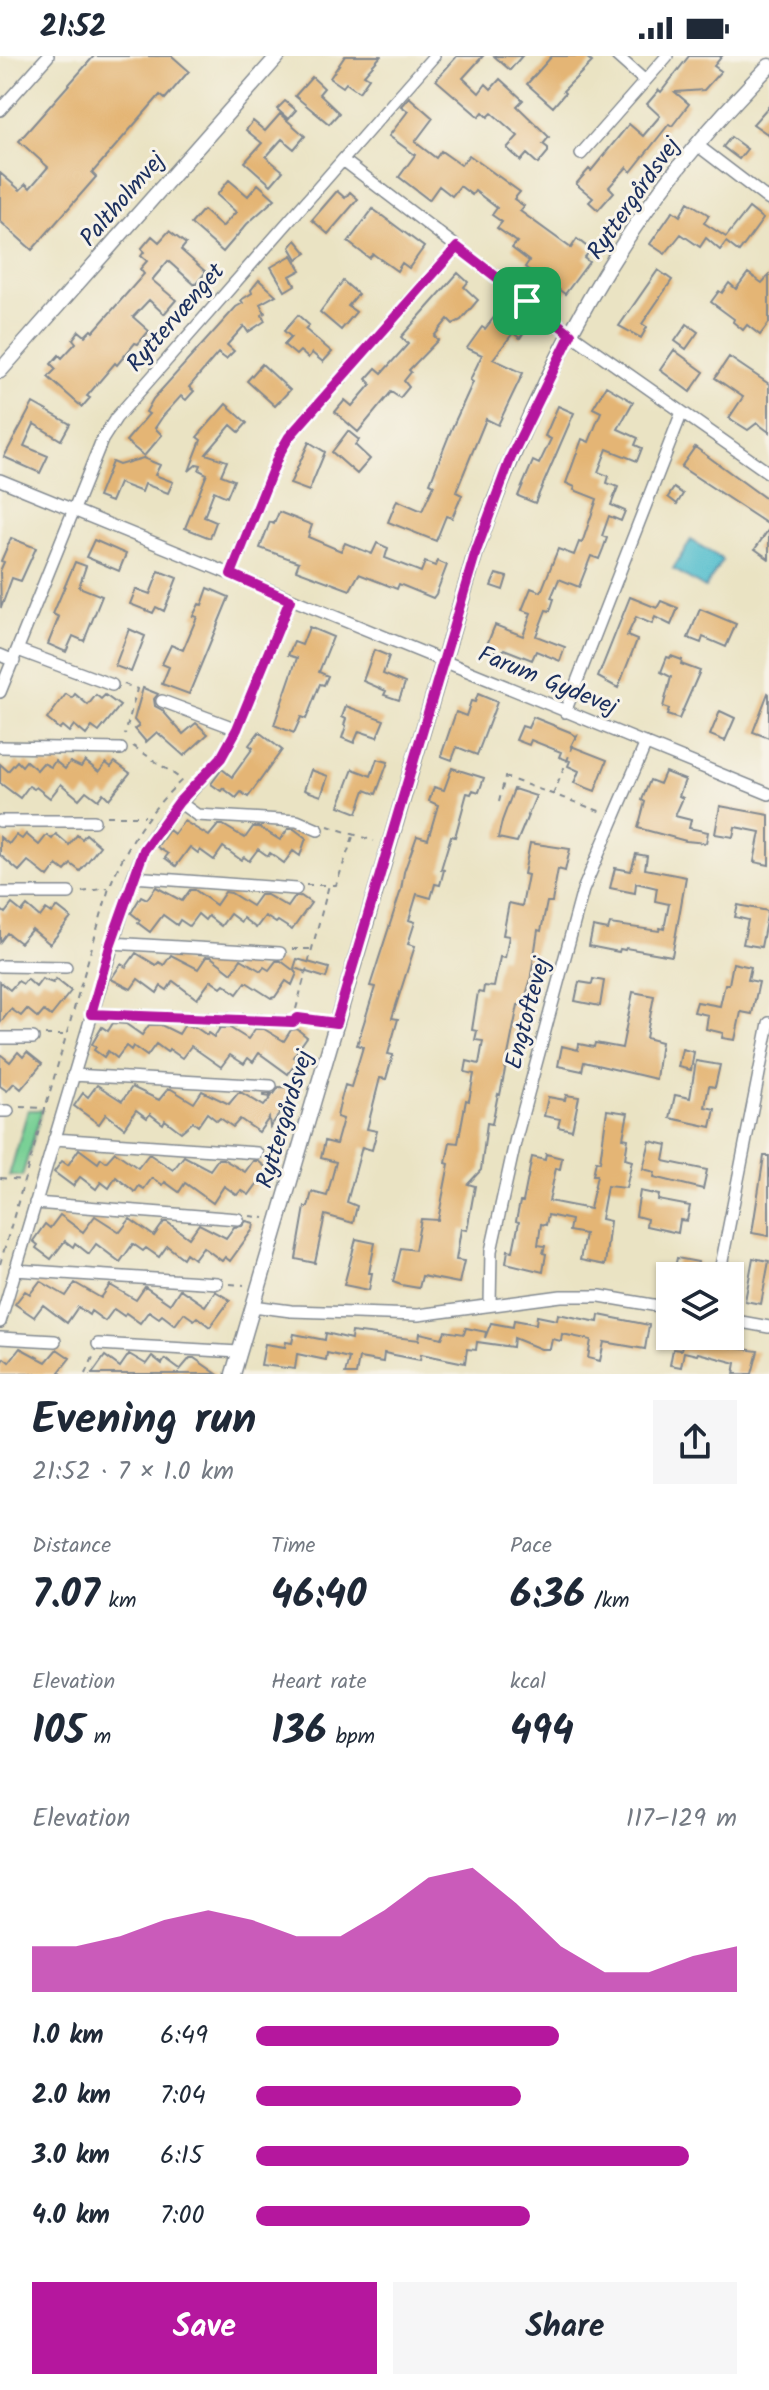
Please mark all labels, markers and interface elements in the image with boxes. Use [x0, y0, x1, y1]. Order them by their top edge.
text: 21:52 [40, 4, 107, 52]
street label: Ryttergårdsvej [577, 129, 692, 268]
street label: Paltholmvej [71, 143, 176, 256]
street label: Ryttervænget [117, 254, 236, 382]
pin [493, 267, 561, 335]
icon: arrive [505, 279, 549, 323]
street label: Farum Gydevej [472, 636, 624, 727]
street label: Engtoftevej [495, 952, 562, 1074]
street label: Ryttergårdsvej [246, 1045, 325, 1193]
map controls [656, 1262, 744, 1350]
button: layers [656, 1262, 744, 1350]
text: Evening run [32, 1386, 256, 1456]
button: share [653, 1400, 737, 1484]
text: 21:52 · 7 × 1.0 km [32, 1451, 234, 1493]
text: Distance [32, 1529, 111, 1564]
text: Time [271, 1529, 315, 1564]
text: Pace [510, 1529, 552, 1564]
text: 7.07 [32, 1564, 100, 1628]
text: 46:40 [271, 1564, 367, 1628]
text: 6:36 [510, 1564, 585, 1628]
text: km [100, 1584, 136, 1619]
text: /km [585, 1584, 630, 1619]
text: Elevation [32, 1665, 115, 1700]
text: Heart rate [271, 1665, 367, 1700]
text: kcal [510, 1665, 546, 1700]
text: 105 [32, 1700, 85, 1764]
text: 136 [271, 1700, 327, 1764]
text: 494 [510, 1700, 574, 1764]
text: m [85, 1720, 111, 1755]
text: bpm [327, 1720, 375, 1755]
text: Elevation [32, 1798, 130, 1840]
text: 117–129 m [626, 1798, 737, 1840]
text: 1.0 km [32, 2015, 103, 2057]
text: 6:49 [160, 2015, 208, 2057]
text: 2.0 km [32, 2075, 111, 2117]
text: 7:04 [160, 2075, 206, 2117]
text: 3.0 km [32, 2135, 110, 2177]
text: 6:15 [160, 2135, 203, 2177]
text: 4.0 km [32, 2195, 110, 2237]
text: 7:00 [160, 2195, 204, 2237]
button: Save [32, 2282, 377, 2374]
button: Share [393, 2282, 737, 2374]

